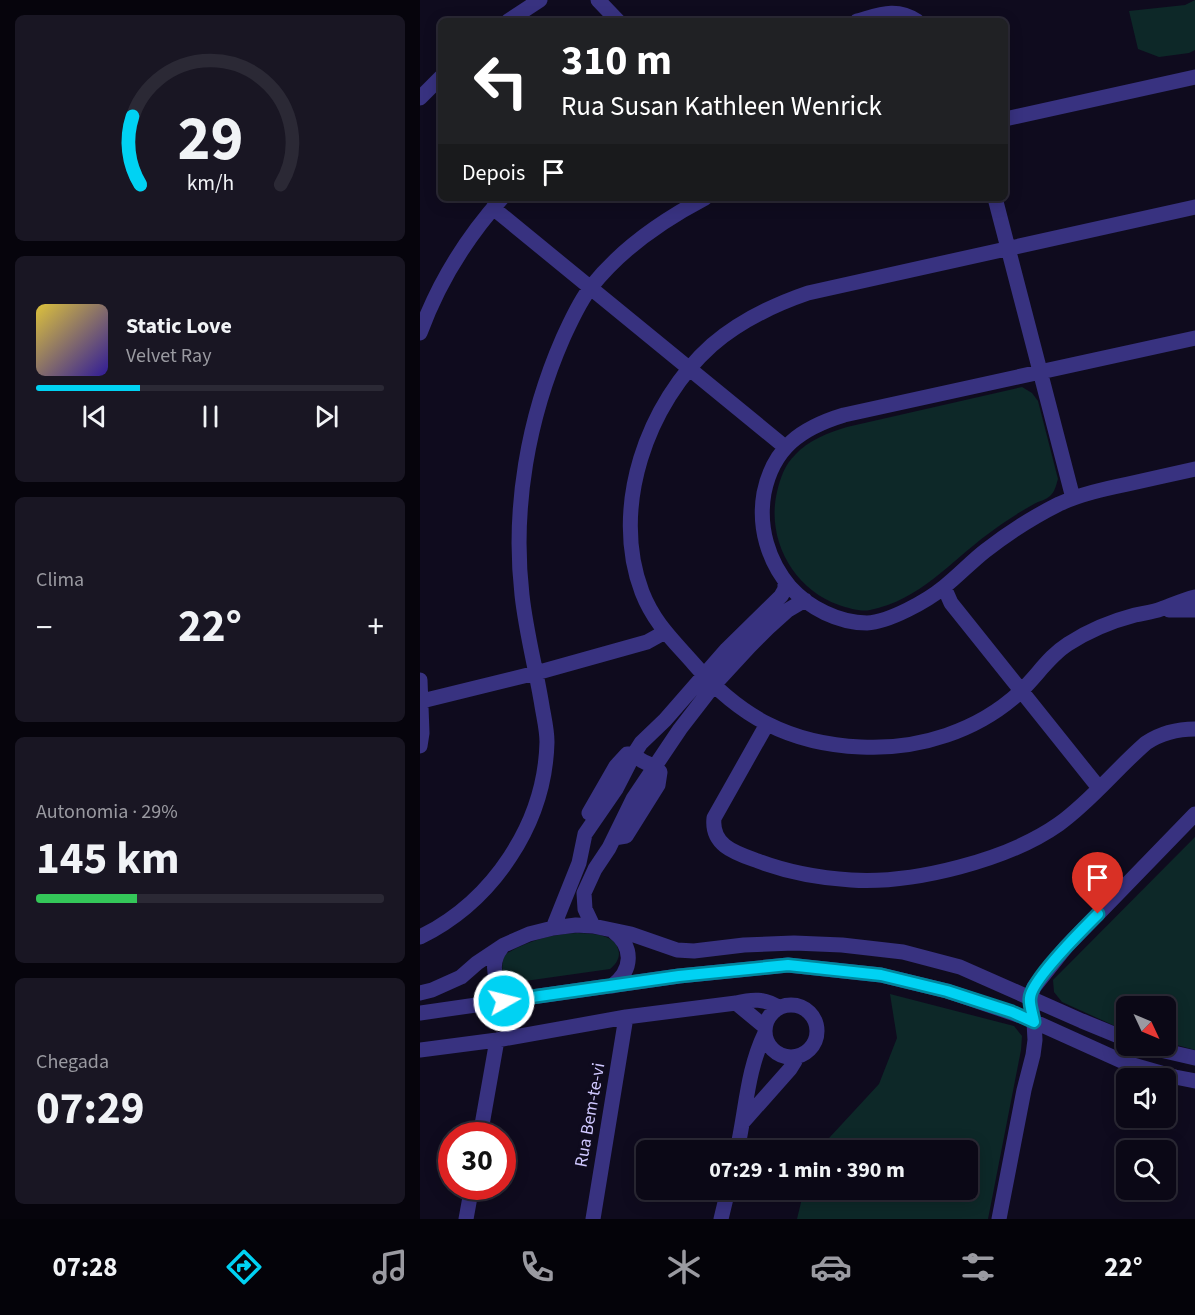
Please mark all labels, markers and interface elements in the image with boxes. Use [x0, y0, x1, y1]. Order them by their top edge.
text: 310 m [561, 31, 672, 91]
icon: left [462, 42, 540, 120]
text: Rua Susan Kathleen Wenrick [561, 87, 882, 126]
text: 29 [177, 95, 243, 184]
icon: arrive [537, 156, 570, 189]
text: Depois [462, 157, 525, 189]
text: km/h [186, 168, 234, 199]
text: Static Love [126, 310, 232, 342]
text: Velvet Ray [126, 342, 212, 370]
icon: previous [78, 400, 111, 433]
icon: pause [194, 400, 227, 433]
icon: next [310, 400, 343, 433]
text: Clima [36, 566, 84, 594]
text: 22° [178, 595, 242, 659]
text: − [36, 604, 52, 651]
text: + [368, 604, 384, 651]
text: Autonomia · 29% [36, 798, 178, 826]
text: 145 km [36, 827, 180, 891]
pin [1072, 852, 1123, 914]
icon: arrive [1081, 861, 1114, 894]
position arrow [472, 969, 536, 1033]
north arrow [1116, 996, 1176, 1056]
map controls [1116, 996, 1176, 1200]
text: Chegada [36, 1048, 109, 1076]
street label: Rua Bem-te-vi [569, 1061, 611, 1169]
button: sound [1116, 1068, 1176, 1128]
text: 07:29 [36, 1077, 145, 1141]
speed limit sign: 30 [438, 1122, 516, 1200]
button: search [1116, 1140, 1176, 1200]
text: 07:29 · 1 min · 390 m [709, 1154, 905, 1186]
icon: directions [223, 1246, 265, 1288]
icon: music [369, 1246, 411, 1288]
icon: phone [516, 1246, 558, 1288]
icon: climate [663, 1246, 705, 1288]
icon: car [810, 1246, 852, 1288]
icon: filters [957, 1246, 999, 1288]
text: 07:28 [52, 1248, 118, 1287]
text: 22° [1104, 1248, 1143, 1287]

